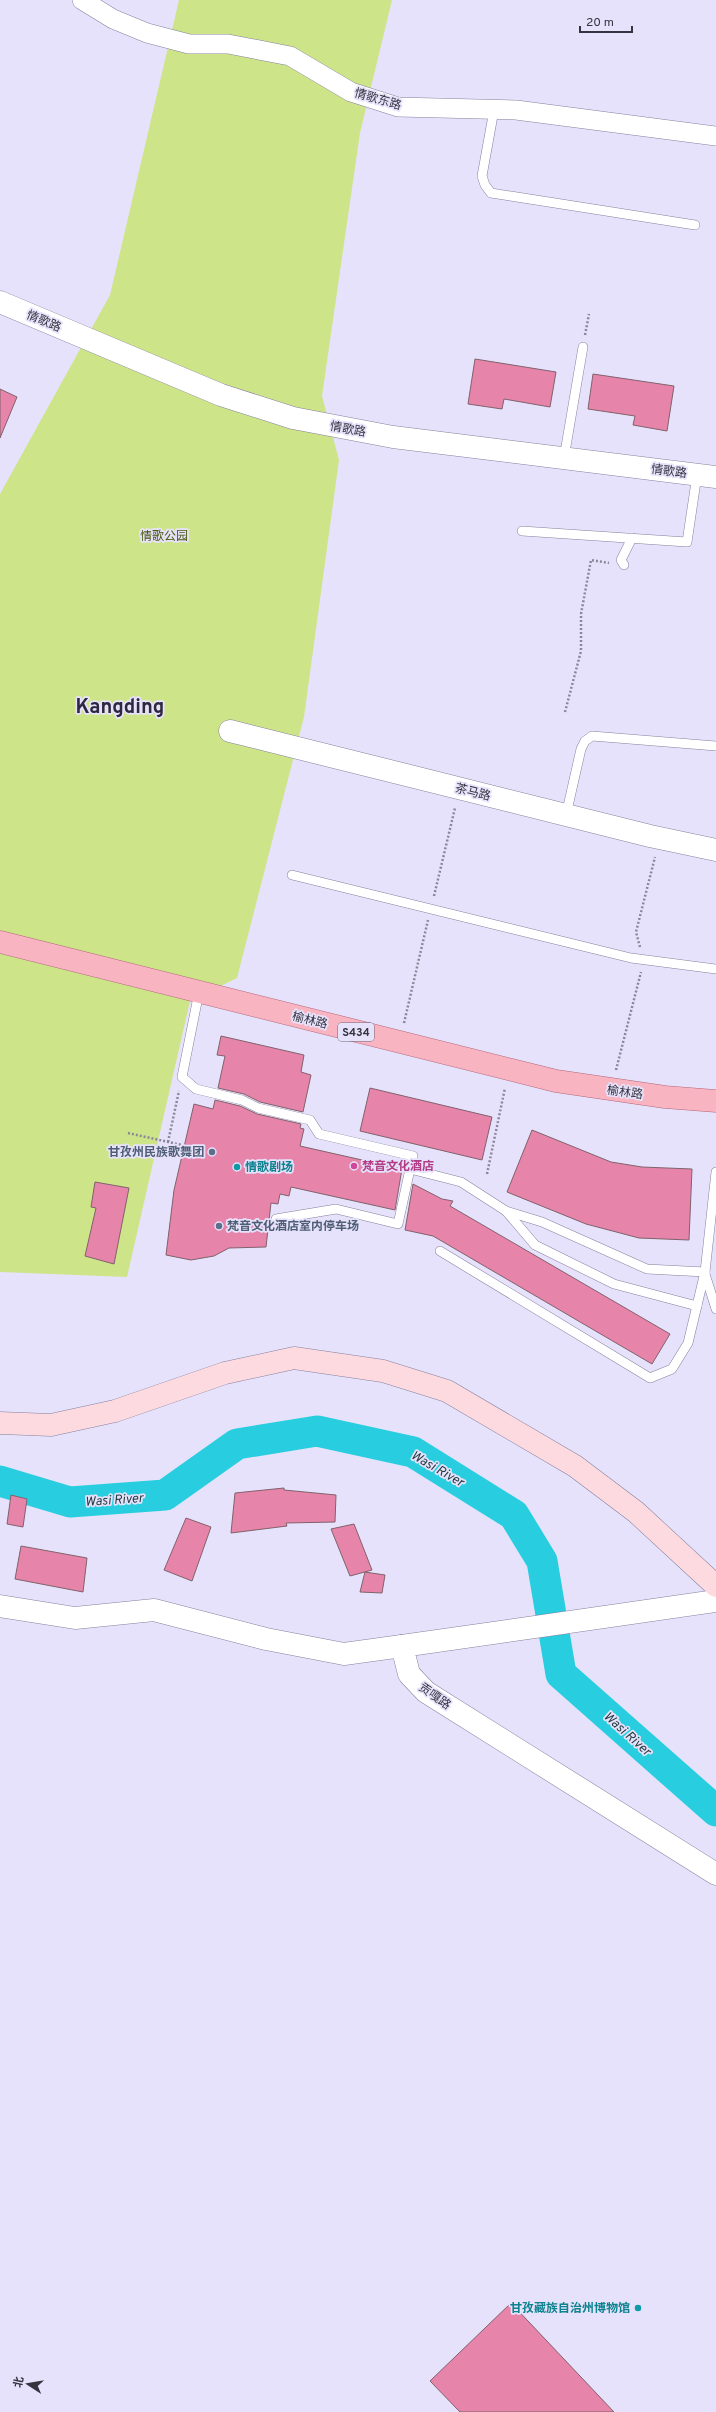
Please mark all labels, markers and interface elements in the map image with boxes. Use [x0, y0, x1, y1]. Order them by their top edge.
scale bar [580, 8, 632, 34]
text: 20 m [586, 15, 614, 31]
street label: 情歌东路 [352, 86, 403, 114]
street label: 情歌路 [24, 308, 63, 336]
street label: 情歌路 [329, 419, 367, 441]
street label: 情歌路 [650, 462, 688, 482]
park label: 情歌公园 [140, 529, 188, 545]
district label: Kangding [76, 695, 164, 721]
street label: 茶马路 [453, 781, 492, 805]
street label: 榆林路 [290, 1009, 329, 1033]
road number: S434 [338, 1023, 374, 1041]
street label: 榆林路 [606, 1083, 644, 1103]
place label: 甘孜州民族歌舞团 [108, 1145, 204, 1161]
marker: 甘孜州民族歌舞团 [207, 1147, 217, 1157]
place label: 梵音文化酒店 [362, 1159, 434, 1175]
place label: 情歌剧场 [245, 1160, 293, 1176]
marker: 梵音文化酒店 [349, 1161, 359, 1171]
marker: 情歌剧场 [232, 1162, 242, 1172]
place label: 梵音文化酒店室内停车场 [227, 1219, 359, 1235]
marker: 梵音文化酒店室内停车场 [214, 1221, 224, 1231]
water label: Wasi River [408, 1448, 467, 1492]
water label: Wasi River [84, 1491, 145, 1511]
street label: 贡嘎路 [415, 1680, 454, 1714]
water label: Wasi River [600, 1709, 655, 1761]
place label: 甘孜藏族自治州博物馆 [510, 2301, 630, 2317]
marker: 甘孜藏族自治州博物馆 [633, 2303, 643, 2313]
north arrow [8, 2364, 48, 2404]
text: 北 [11, 2375, 27, 2389]

